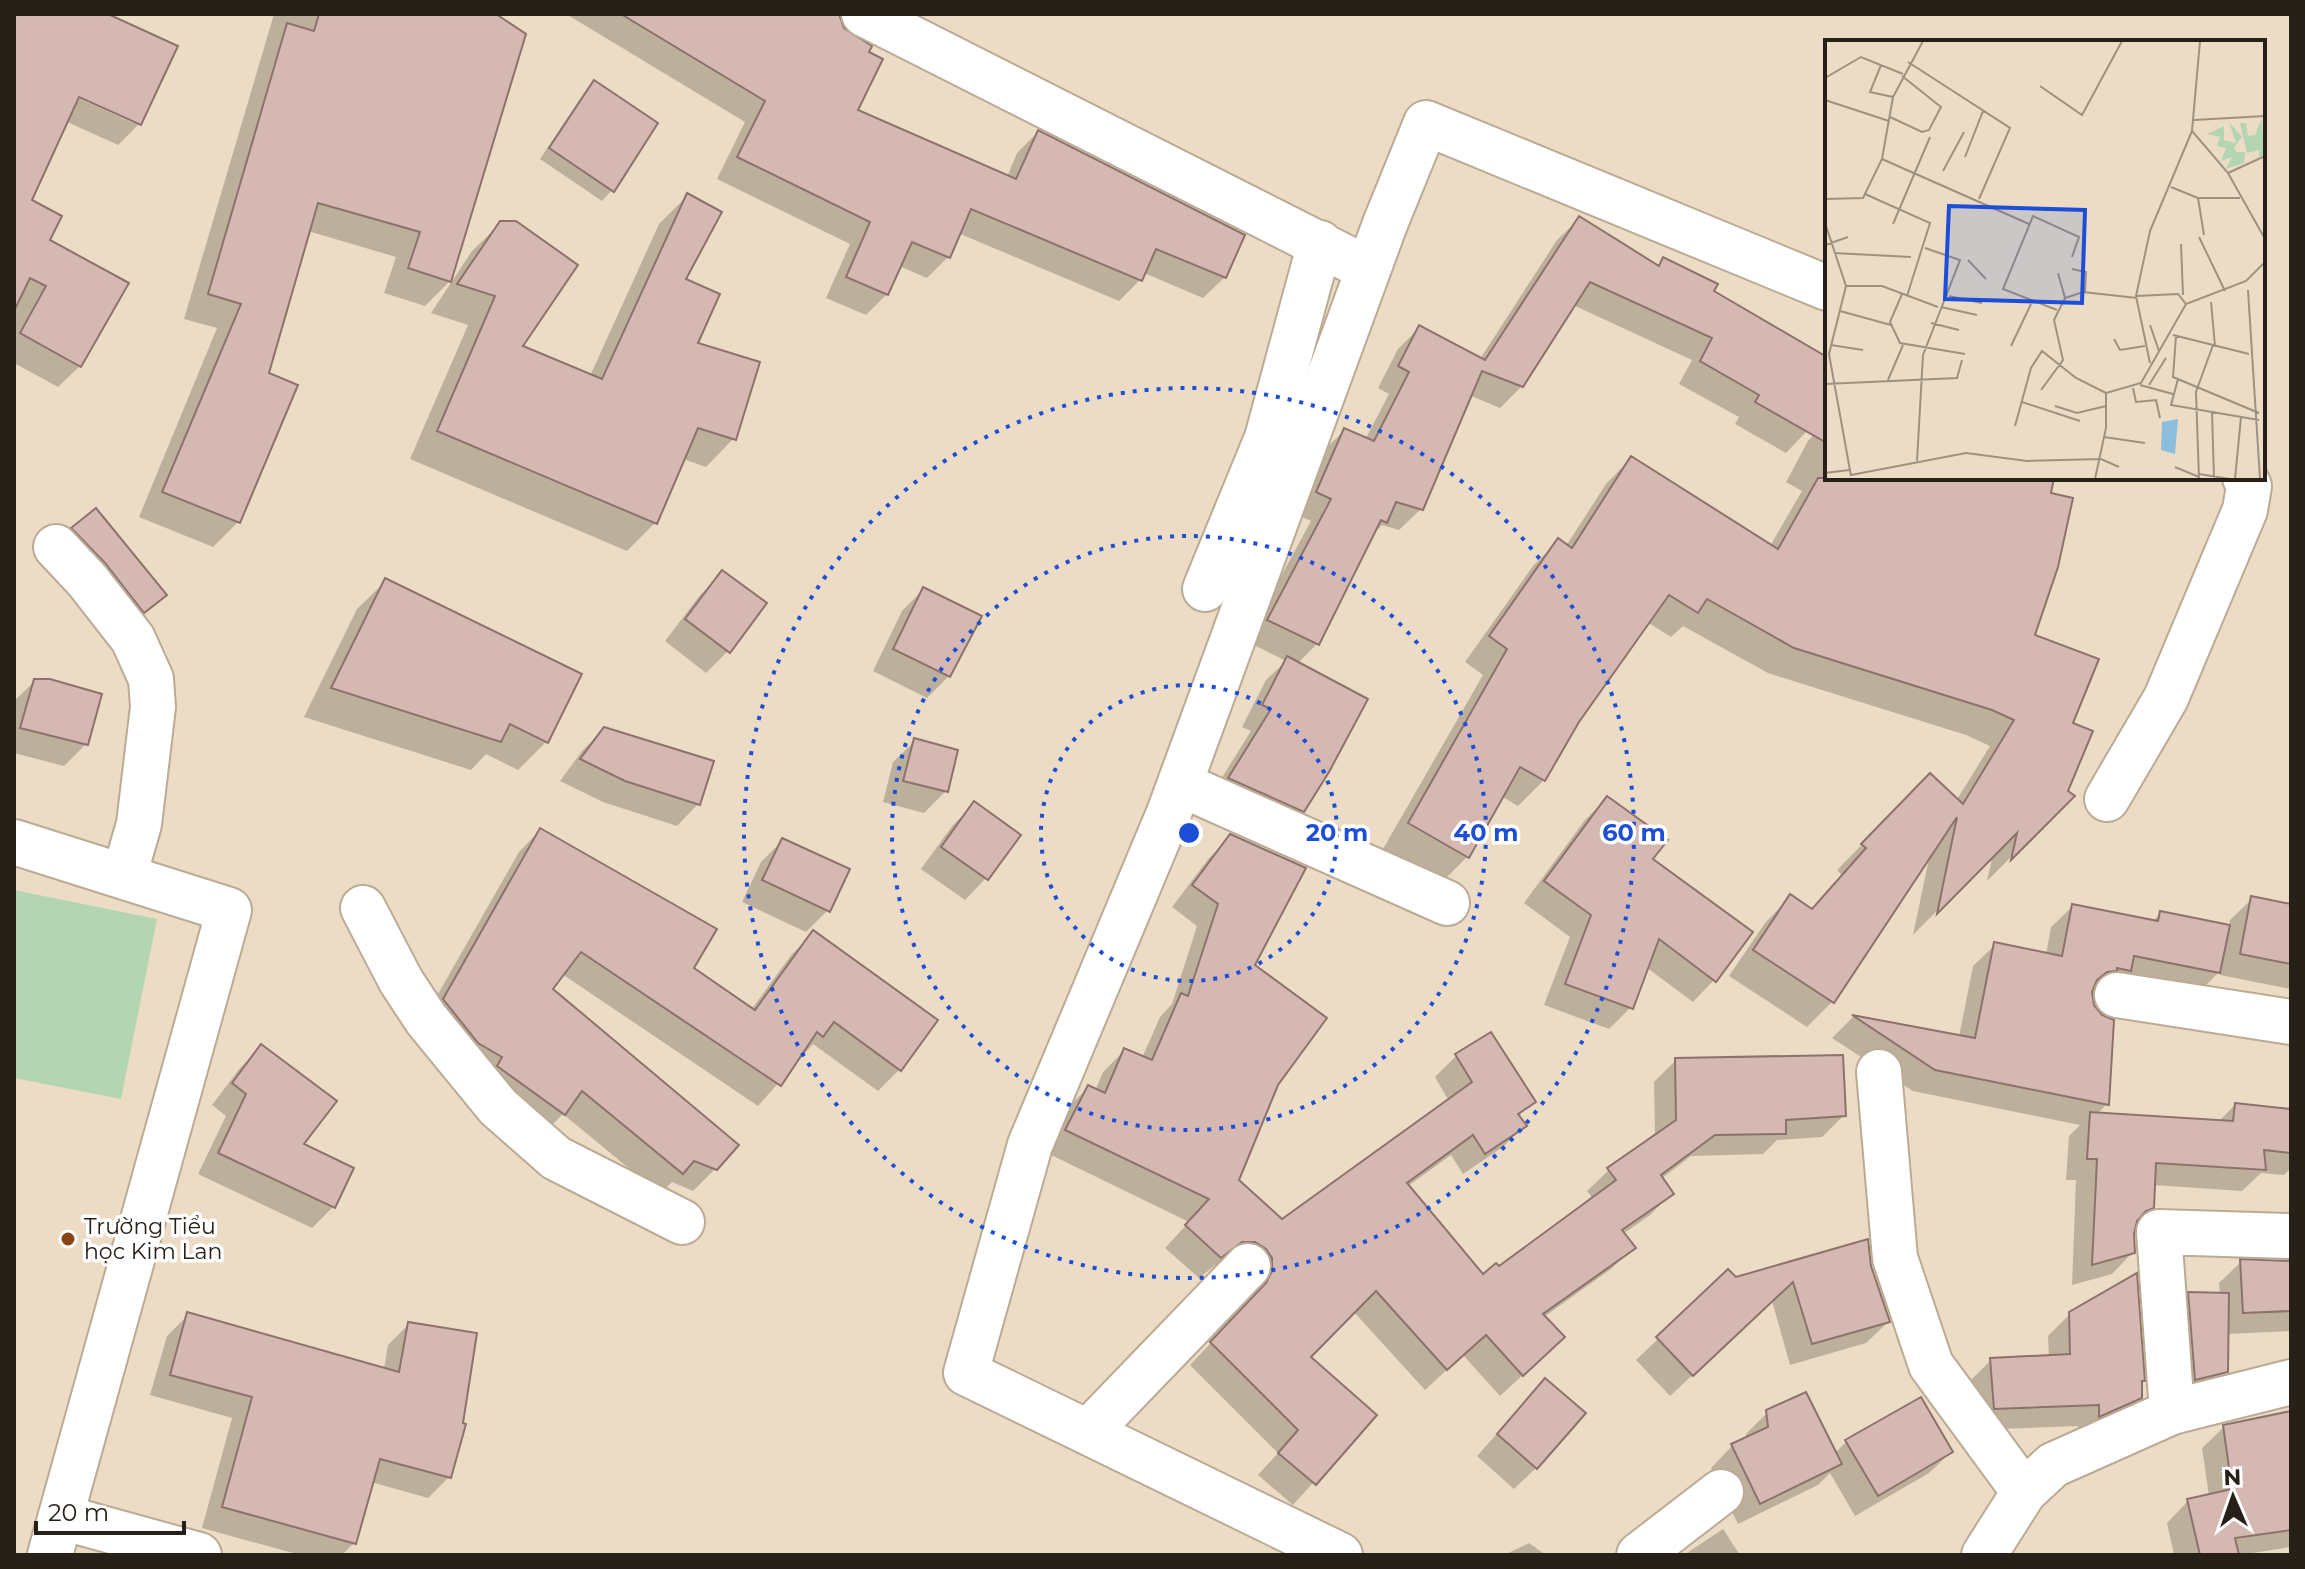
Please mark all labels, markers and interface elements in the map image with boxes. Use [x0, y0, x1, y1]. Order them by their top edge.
inset map [1825, 40, 2265, 480]
text: 20 m [1306, 818, 1368, 847]
text: 40 m [1454, 818, 1518, 847]
text: 60 m [1602, 818, 1666, 847]
centre of rings [1175, 819, 1203, 847]
place label: Trường Tiểu học Kim Lan [84, 1213, 222, 1265]
marker: Trường Tiểu học Kim Lan [59, 1230, 77, 1248]
north arrow [2193, 1457, 2273, 1537]
text: N [2223, 1464, 2242, 1491]
scale bar [36, 1485, 184, 1535]
text: 20 m [48, 1498, 109, 1527]

